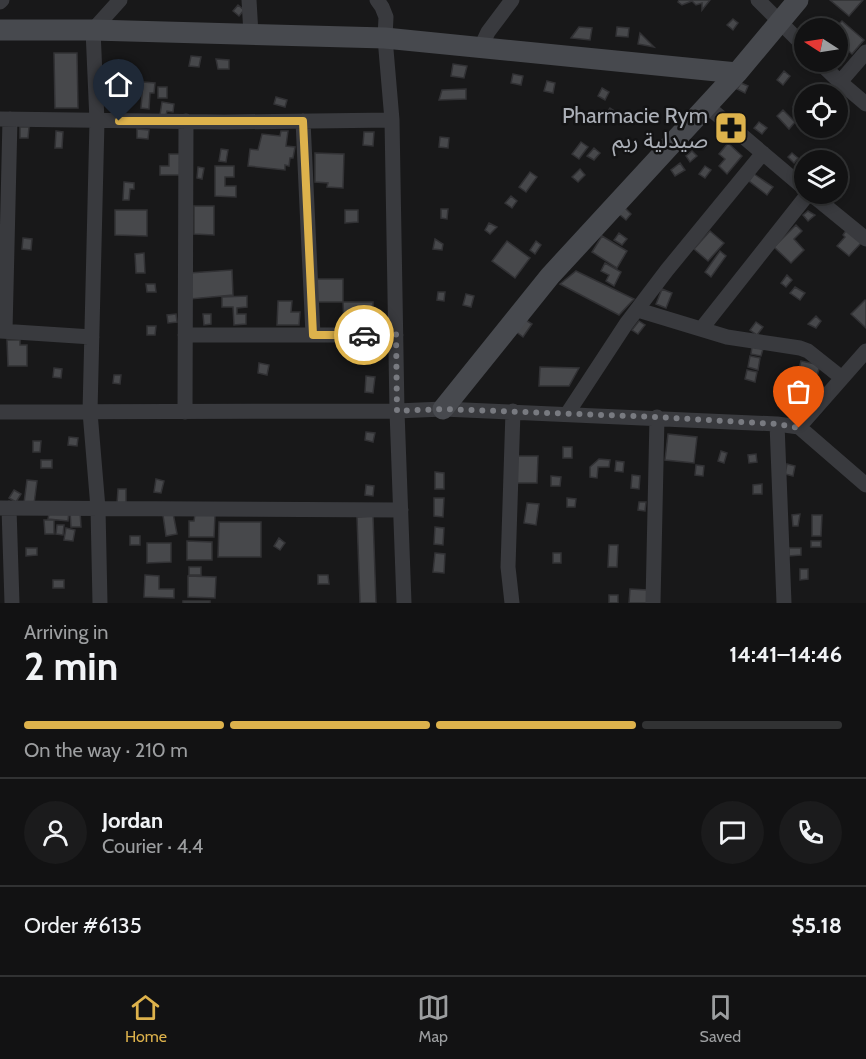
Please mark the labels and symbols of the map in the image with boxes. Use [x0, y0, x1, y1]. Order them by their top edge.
north arrow [794, 18, 848, 72]
pin [93, 59, 144, 121]
place label: Pharmacie Rym صيدلية ريم [562, 102, 708, 157]
pharmacy icon: Pharmacie Rym صيدلية ريم [713, 110, 749, 146]
courier [334, 305, 394, 365]
pin [773, 366, 824, 428]

